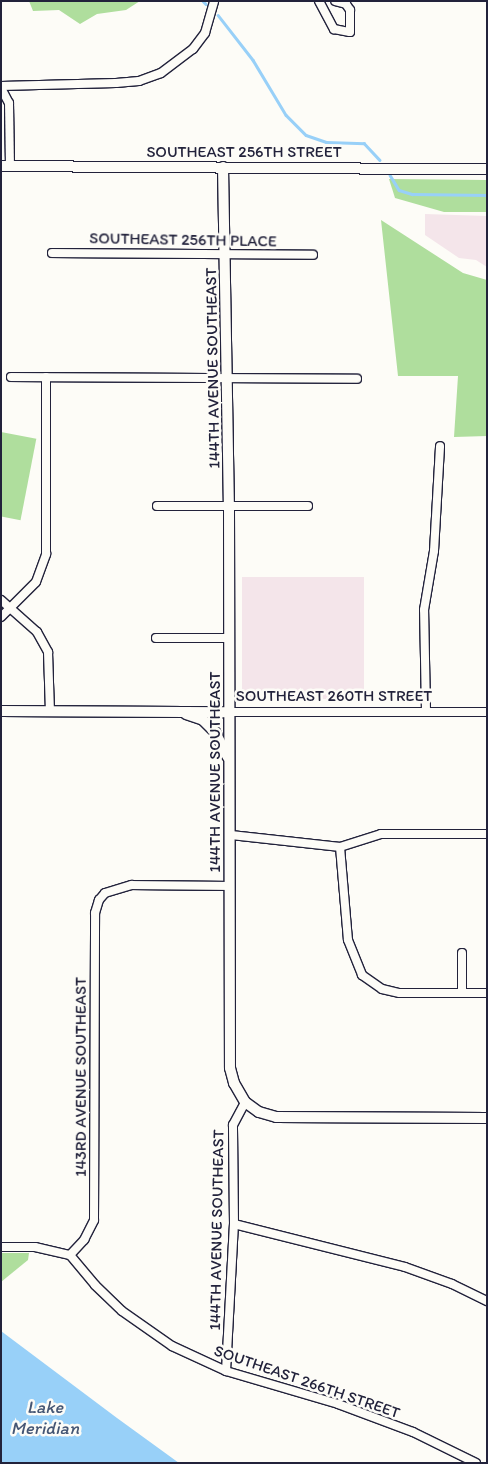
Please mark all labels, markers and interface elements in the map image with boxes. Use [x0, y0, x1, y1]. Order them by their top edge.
street label: SOUTHEAST 256TH STREET [146, 142, 342, 162]
street label: SOUTHEAST 256TH PLACE [89, 229, 277, 251]
street label: 144TH AVENUE SOUTHEAST [202, 268, 224, 468]
street label: 144TH AVENUE SOUTHEAST [205, 672, 225, 872]
street label: SOUTHEAST 260TH STREET [236, 686, 432, 706]
street label: 143RD AVENUE SOUTHEAST [71, 977, 91, 1177]
street label: 144TH AVENUE SOUTHEAST [206, 1130, 228, 1330]
street label: SOUTHEAST 266TH STREET [211, 1341, 403, 1423]
water label: Lake Meridian [11, 1397, 79, 1440]

